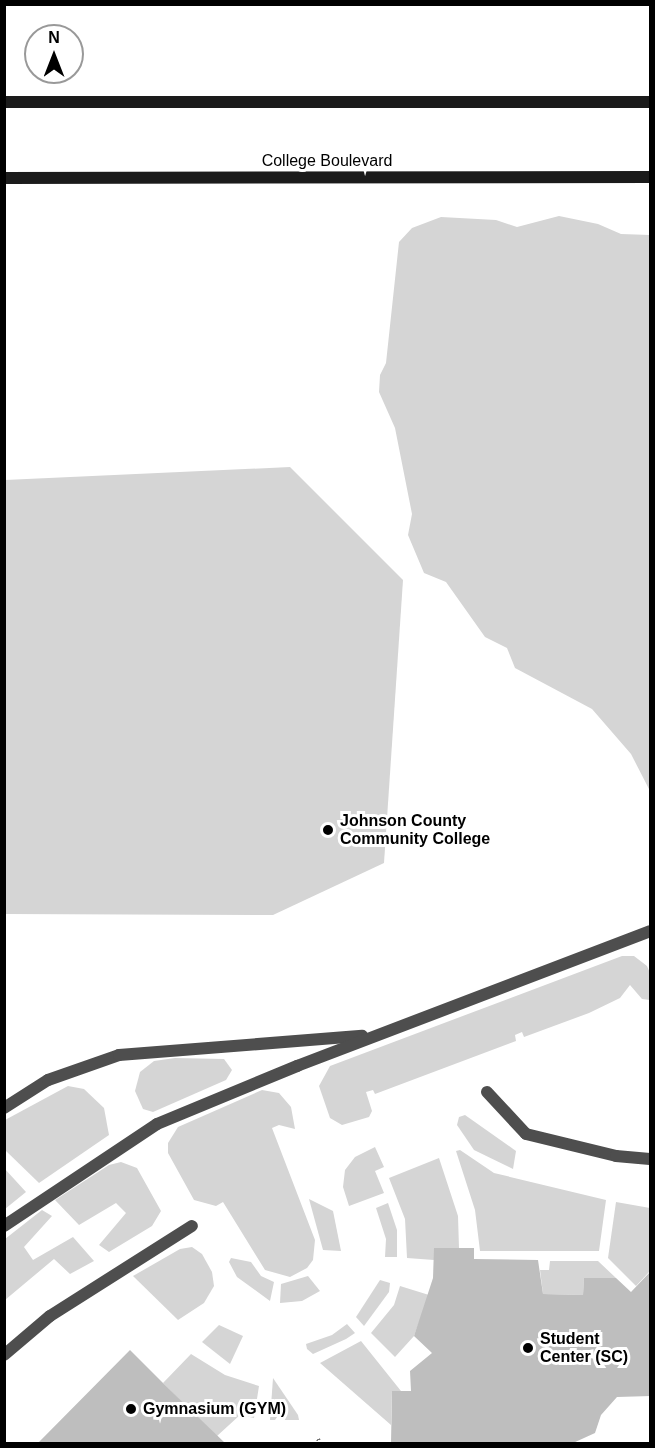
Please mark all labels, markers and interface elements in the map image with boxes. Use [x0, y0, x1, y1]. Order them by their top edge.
north arrow [24, 24, 84, 84]
text: N [48, 29, 60, 46]
street label: College Boulevard [262, 151, 392, 171]
place label: Johnson County Community College [340, 811, 490, 849]
marker: Johnson County Community College [321, 823, 335, 837]
place label: Student Center (SC) [540, 1329, 628, 1367]
marker: Student Center (SC) [521, 1341, 535, 1355]
place label: Gymnasium (GYM) [143, 1399, 286, 1419]
marker: Gymnasium (GYM) [124, 1402, 138, 1416]

